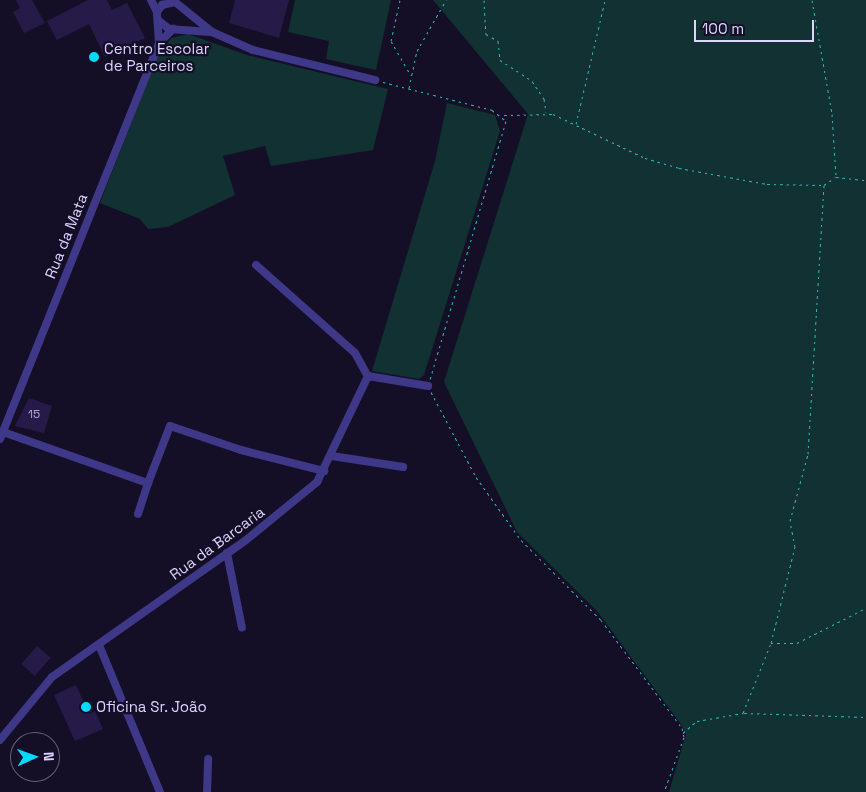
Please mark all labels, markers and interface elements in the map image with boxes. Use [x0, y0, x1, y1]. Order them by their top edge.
scale bar [696, 10, 816, 42]
text: 100 m [702, 19, 744, 38]
place label: Centro Escolar de Parceiros [104, 39, 209, 74]
marker: Centro Escolar de Parceiros [88, 51, 100, 63]
street label: Rua da Mata [41, 191, 91, 281]
house number: 15 [28, 408, 40, 422]
street label: Rua da Barcaria [166, 503, 268, 583]
place label: Oficina Sr. João [96, 698, 207, 716]
marker: Oficina Sr. João [80, 701, 92, 713]
north arrow [10, 732, 60, 782]
text: N [40, 751, 58, 762]

